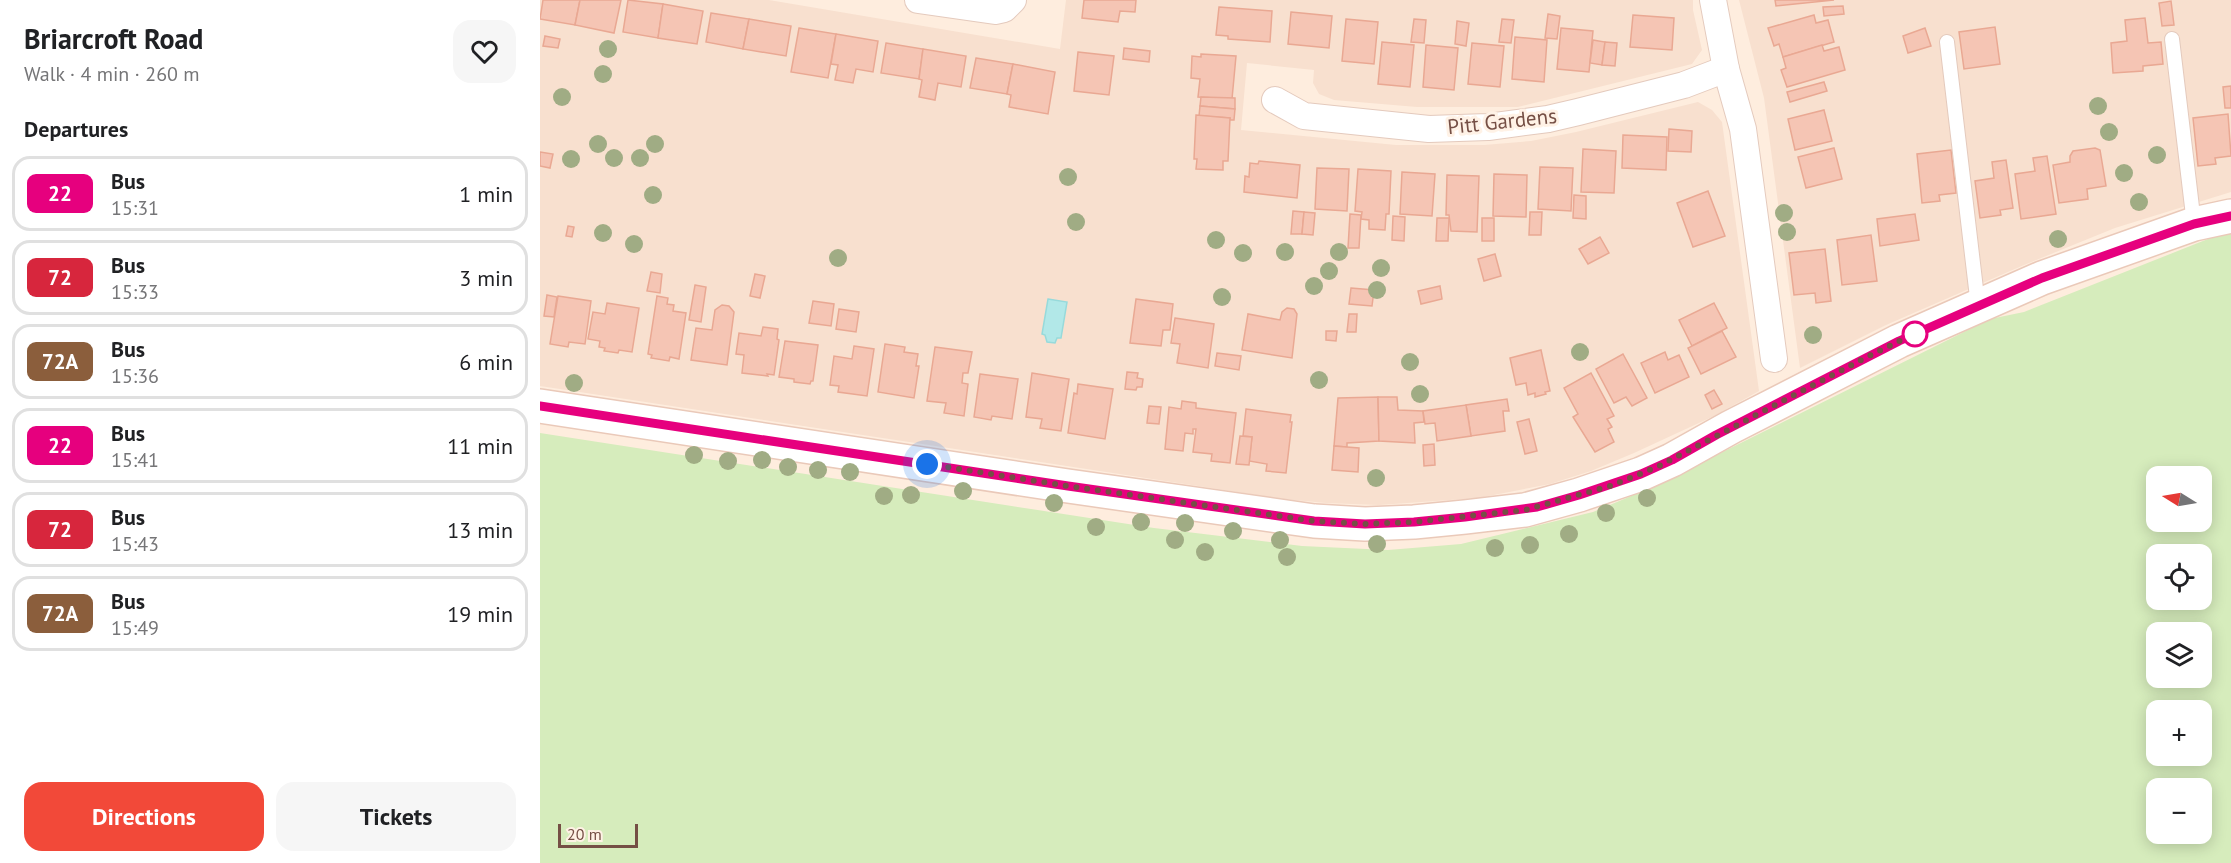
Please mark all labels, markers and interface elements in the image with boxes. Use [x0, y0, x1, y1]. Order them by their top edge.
text: Briarcroft Road [24, 20, 203, 57]
button: heart [453, 20, 516, 83]
text: Walk · 4 min · 260 m [24, 61, 200, 87]
street label: Pitt Gardens [1446, 102, 1558, 140]
text: Departures [24, 115, 128, 143]
text: Bus [111, 167, 145, 195]
text: 22 [48, 180, 72, 207]
text: 1 min [459, 180, 513, 208]
text: 15:31 [111, 195, 159, 221]
text: Bus [111, 251, 145, 279]
text: 72 [48, 264, 72, 291]
text: 3 min [459, 264, 513, 292]
text: 15:33 [111, 279, 159, 305]
unlabelled marker [1902, 321, 1928, 347]
text: Bus [111, 335, 145, 363]
text: 72A [42, 348, 78, 375]
text: 6 min [459, 348, 513, 376]
text: 15:36 [111, 363, 159, 389]
text: Bus [111, 419, 145, 447]
text: 22 [48, 432, 72, 459]
text: 11 min [447, 432, 513, 460]
text: 15:41 [111, 447, 159, 473]
your location [912, 449, 942, 479]
north arrow [2146, 466, 2212, 532]
map controls [2146, 466, 2212, 844]
text: Bus [111, 503, 145, 531]
text: 72 [48, 516, 72, 543]
text: 13 min [447, 516, 513, 544]
text: 15:43 [111, 531, 159, 557]
button: locate [2146, 544, 2212, 610]
text: Bus [111, 587, 145, 615]
text: 72A [42, 600, 78, 627]
text: 19 min [447, 600, 513, 628]
text: 15:49 [111, 615, 159, 641]
button: layers [2146, 622, 2212, 688]
button: + [2146, 700, 2212, 766]
button: − [2146, 778, 2212, 844]
button: Directions [24, 782, 264, 851]
button: Tickets [276, 782, 516, 851]
scale bar [558, 821, 638, 848]
text: 20 m [567, 824, 602, 844]

